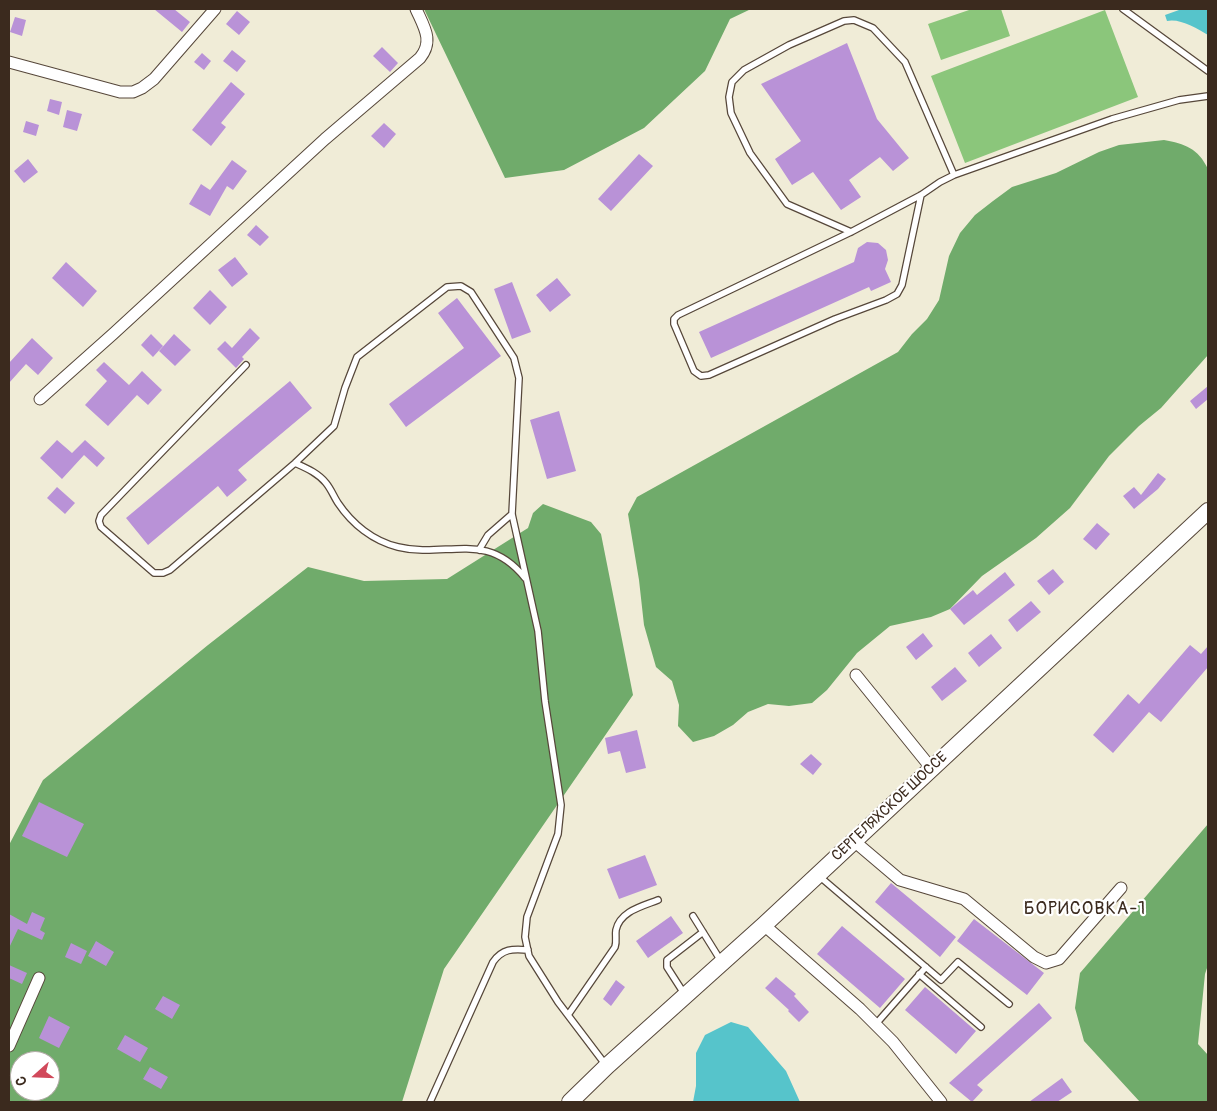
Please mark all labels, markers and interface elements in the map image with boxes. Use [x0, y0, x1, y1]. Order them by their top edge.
street label: СЕРГЕЛЯХСКОЕ ШОССЕ [828, 749, 952, 865]
district label: БОРИСОВКА-1 [1022, 898, 1148, 920]
north arrow [10, 1051, 60, 1101]
text: С [12, 1074, 31, 1088]

